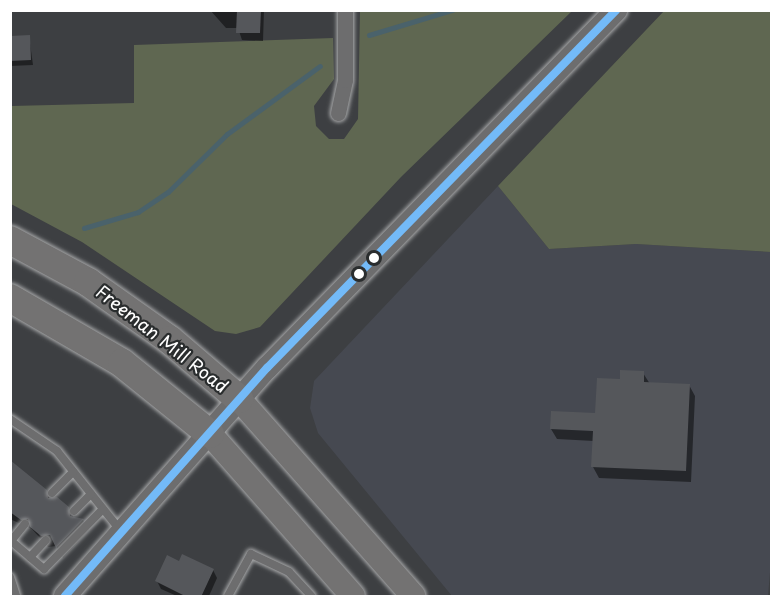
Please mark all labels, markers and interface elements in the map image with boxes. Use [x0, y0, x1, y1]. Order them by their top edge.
unlabelled marker [368, 252, 380, 264]
unlabelled marker [353, 268, 365, 280]
street label: Freeman Mill Road [91, 281, 233, 397]

